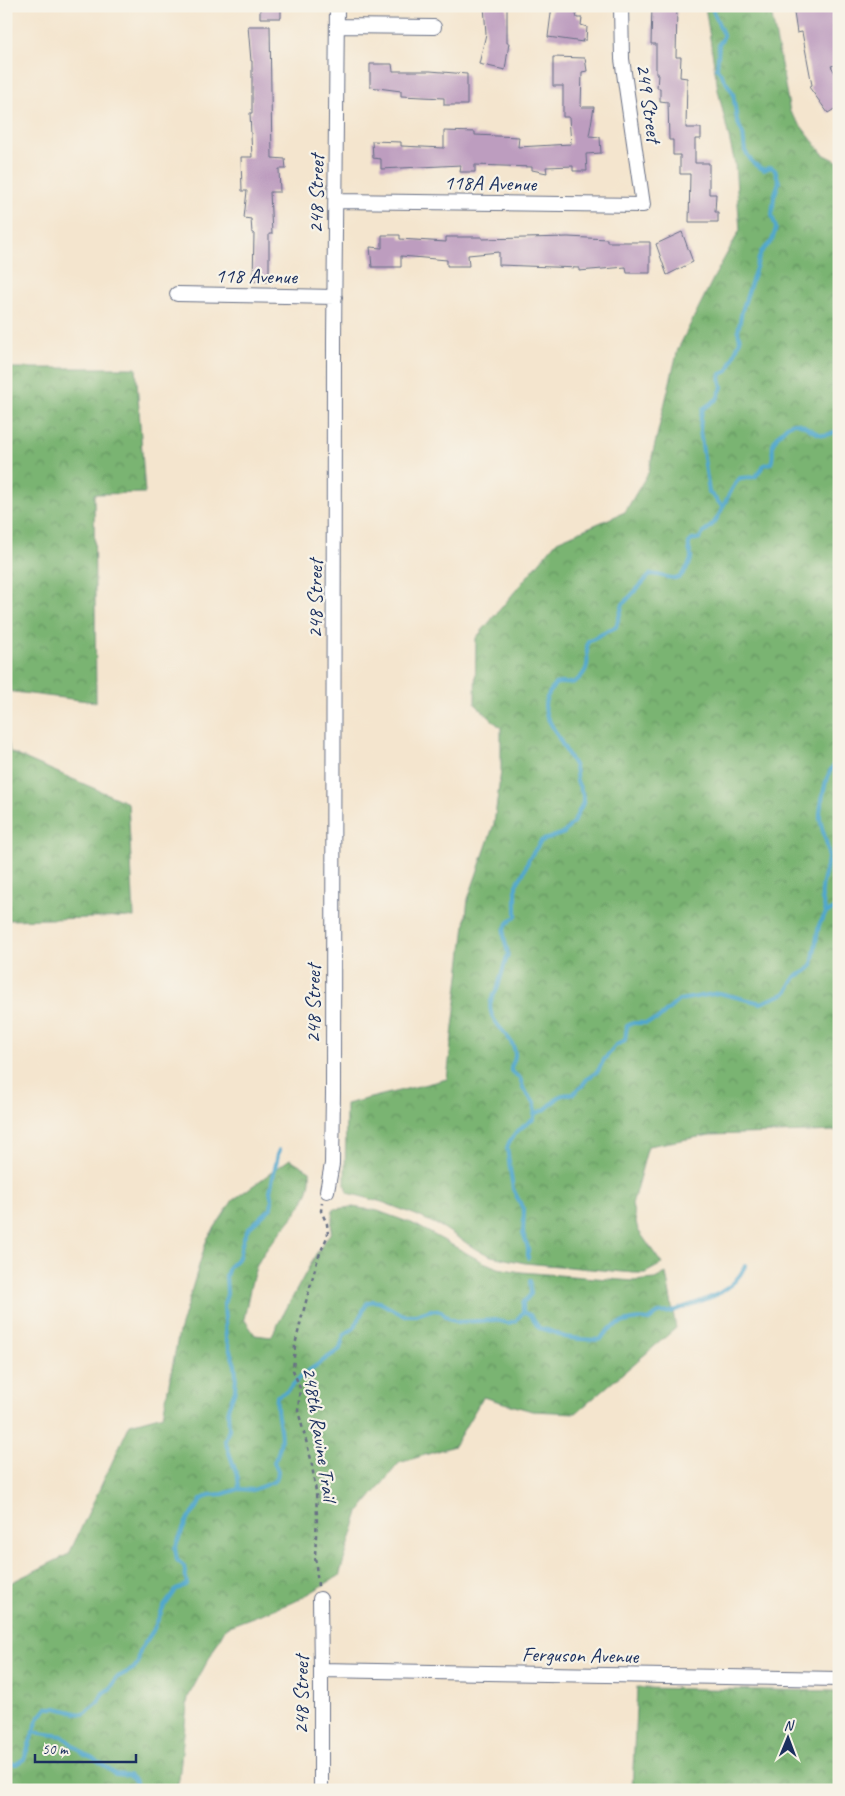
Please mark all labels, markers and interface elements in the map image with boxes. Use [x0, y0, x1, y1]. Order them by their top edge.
street label: 249 Street [631, 62, 668, 147]
street label: 248 Street [302, 151, 330, 234]
street label: 118A Avenue [444, 169, 538, 197]
street label: 118 Avenue [215, 262, 298, 290]
street label: 248 Street [302, 556, 328, 639]
street label: 248 Street [300, 961, 326, 1044]
street label: 248th Ravine Trail [297, 1365, 344, 1506]
street label: Ferguson Avenue [522, 1641, 640, 1669]
street label: 248 Street [288, 1652, 314, 1735]
north arrow [762, 1714, 812, 1764]
text: N [784, 1717, 795, 1734]
scale bar [35, 1731, 136, 1763]
text: 50 m [42, 1740, 69, 1759]

